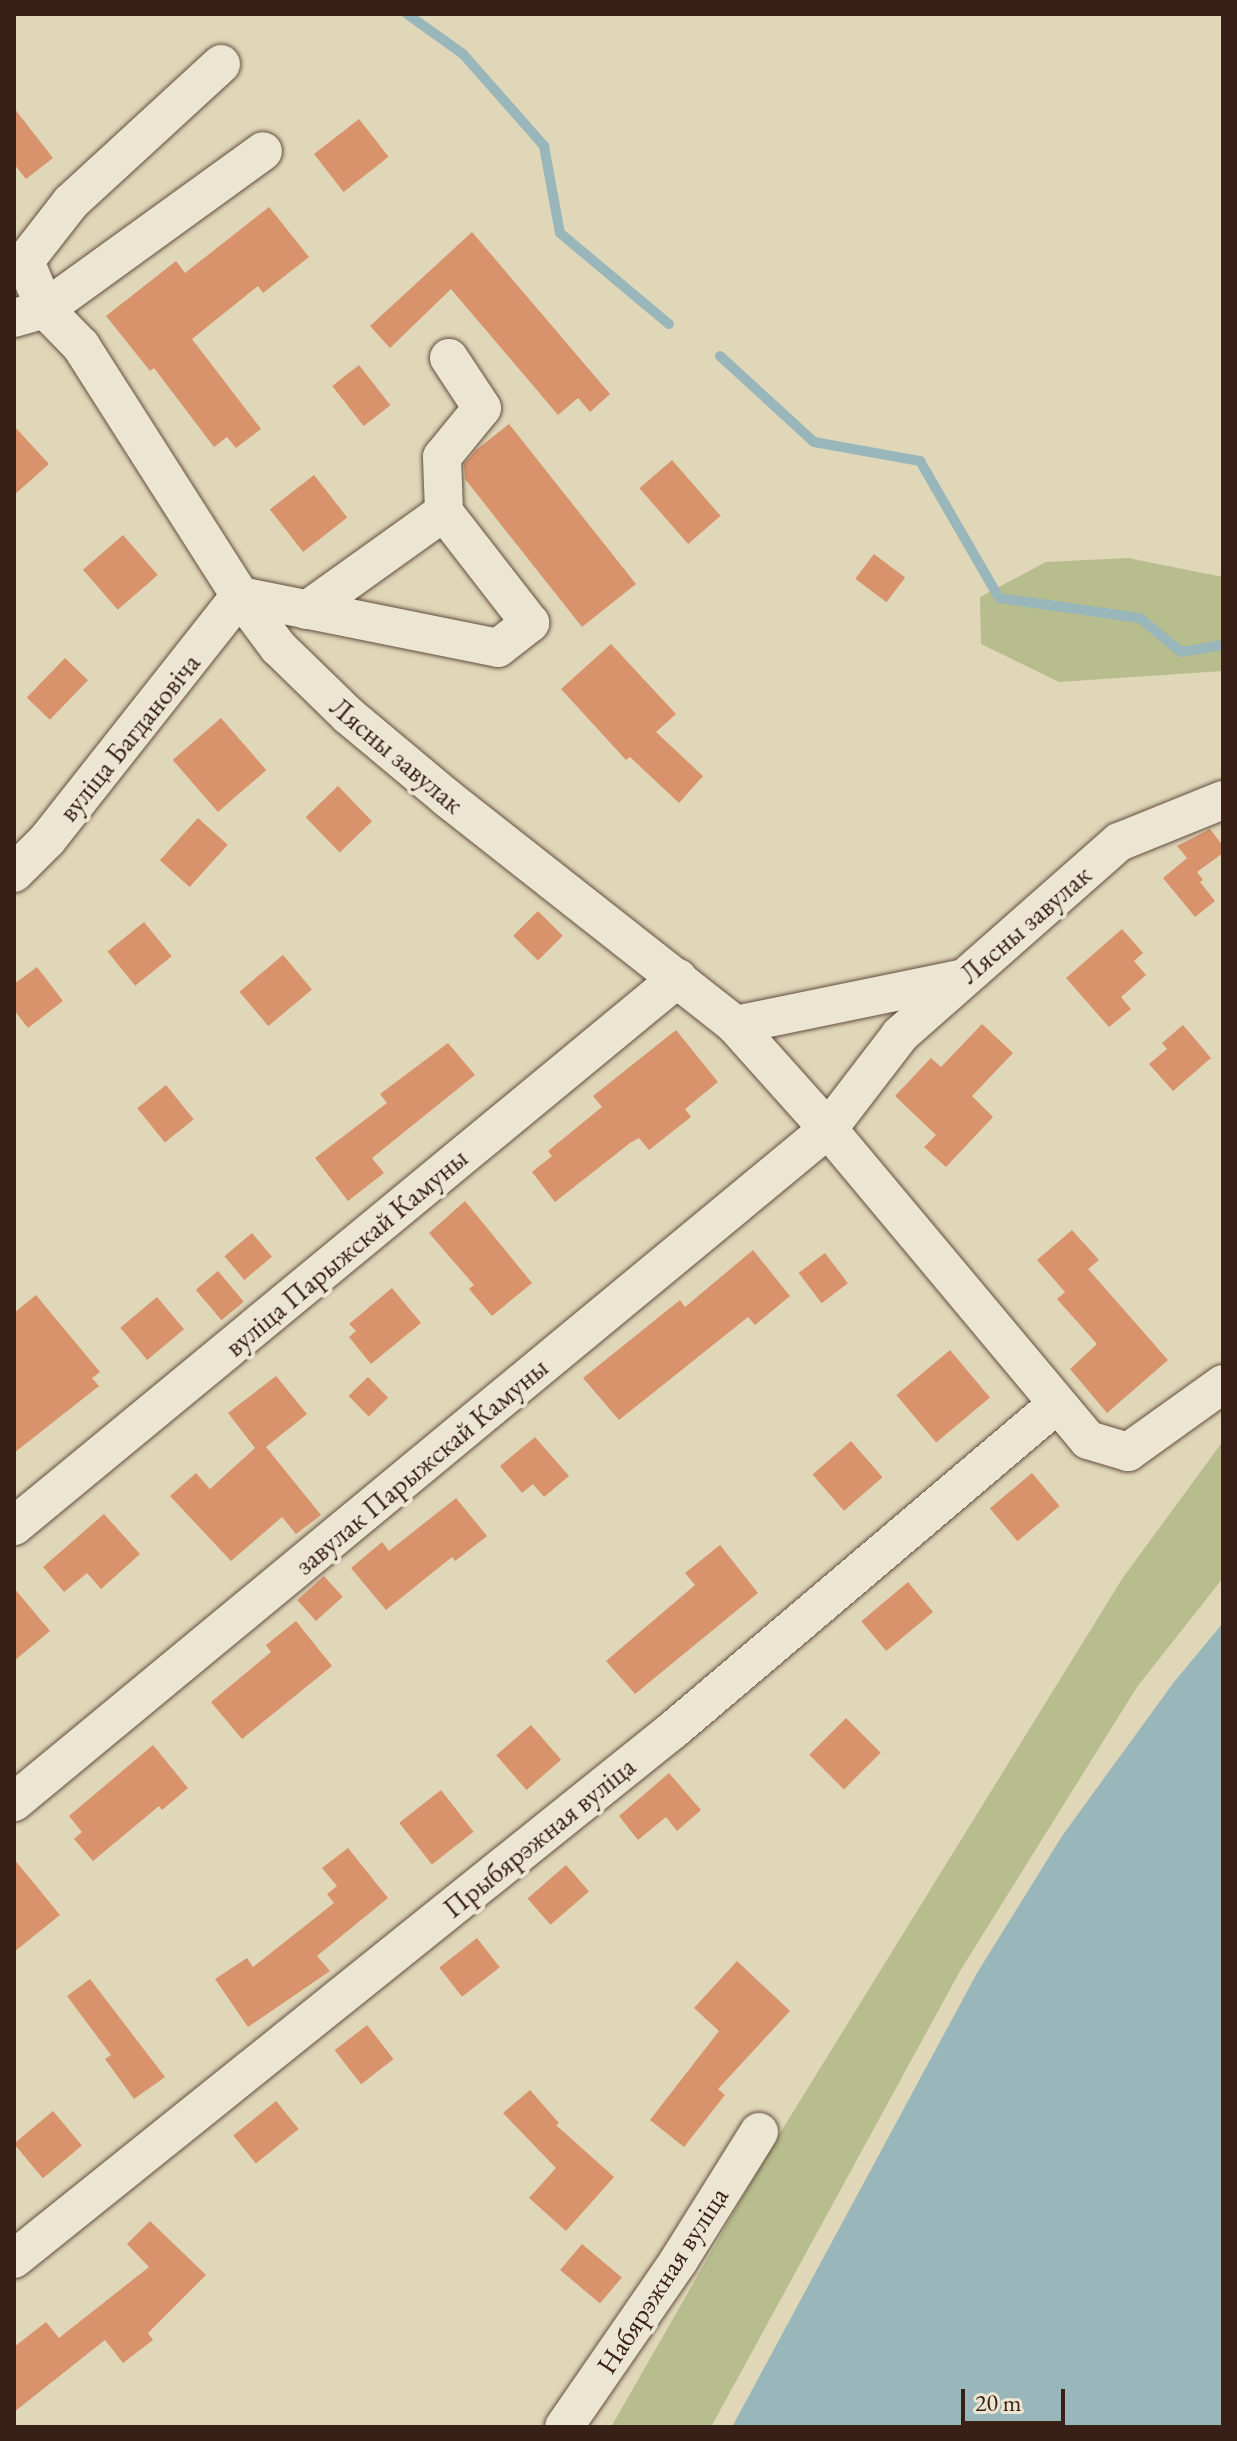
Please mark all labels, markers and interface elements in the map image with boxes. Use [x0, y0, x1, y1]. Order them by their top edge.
street label: вуліца Багдановіча [51, 646, 207, 828]
street label: Лясны завулак [324, 690, 470, 820]
street label: Лясны завулак [952, 858, 1098, 990]
street label: вуліца Парыжскай Камуны [218, 1141, 474, 1363]
street label: завулак Парыжскай Камуны [288, 1350, 554, 1582]
street label: Прыбярэжная вуліца [436, 1749, 642, 1925]
street label: Набярэжная вуліца [589, 2180, 735, 2380]
scale bar [965, 2373, 1069, 2423]
text: 20 m [975, 2387, 1022, 2418]

